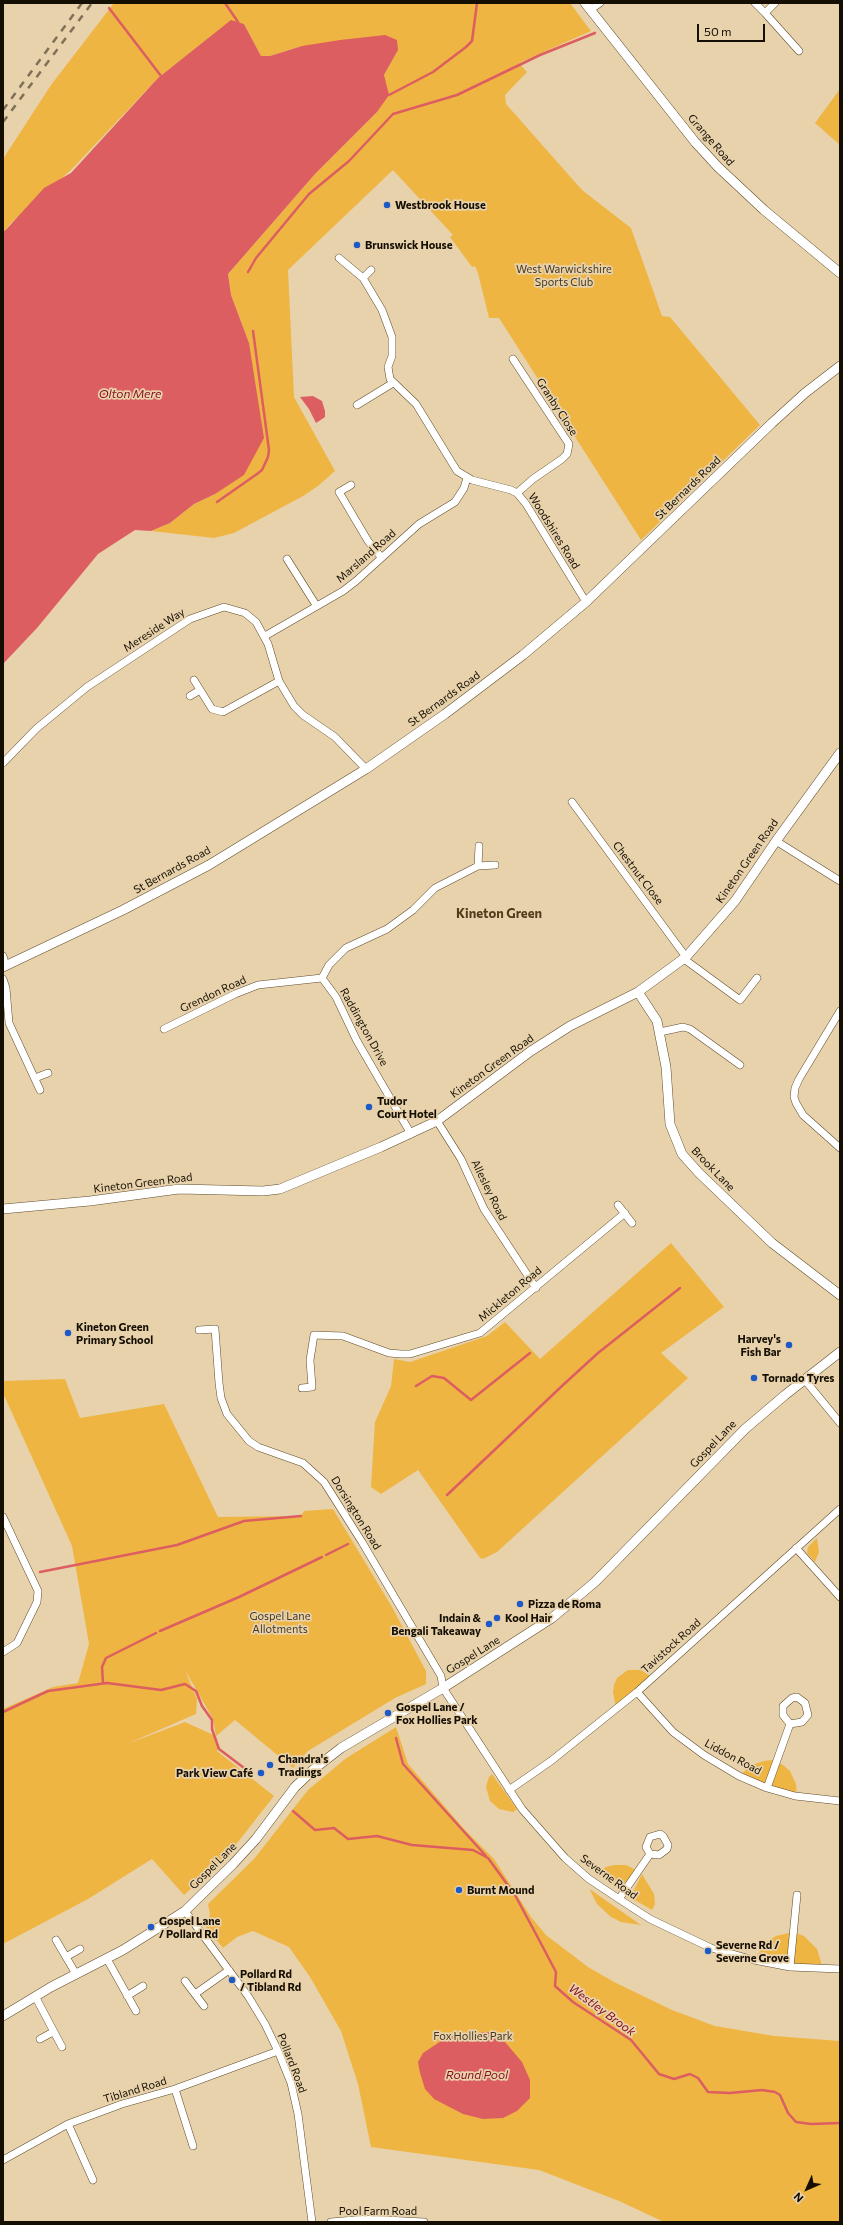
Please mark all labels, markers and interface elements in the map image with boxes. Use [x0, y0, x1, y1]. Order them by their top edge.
scale bar [699, 16, 767, 42]
text: 50 m [704, 24, 732, 38]
street label: Grange Road [685, 112, 737, 168]
place label: Westbrook House [395, 198, 486, 212]
marker: Westbrook House [382, 200, 392, 210]
place label: Brunswick House [365, 238, 452, 252]
marker: Brunswick House [352, 240, 362, 250]
park label: West Warwickshire Sports Club [516, 262, 612, 288]
street label: Granby Close [533, 376, 581, 438]
water label: Olton Mere [99, 387, 161, 401]
street label: St Bernards Road [653, 453, 723, 523]
street label: Woodshires Road [525, 491, 583, 571]
street label: Marsland Road [334, 527, 398, 585]
street label: Mereside Way [121, 605, 187, 655]
street label: St Bernards Road [405, 668, 483, 730]
street label: Kineton Green Road [713, 816, 781, 906]
street label: Chestnut Close [610, 839, 666, 907]
street label: St Bernards Road [131, 843, 213, 897]
district label: Kineton Green [456, 906, 542, 922]
street label: Grendon Road [178, 973, 248, 1015]
street label: Raddington Drive [337, 986, 391, 1068]
street label: Kineton Green Road [448, 1031, 536, 1101]
place label: Tudor Court Hotel [377, 1094, 437, 1120]
marker: Tudor Court Hotel [364, 1102, 374, 1112]
street label: Brook Lane [689, 1144, 737, 1194]
street label: Allesley Road [469, 1157, 509, 1223]
street label: Kineton Green Road [93, 1170, 193, 1196]
street label: Mickleton Road [476, 1264, 544, 1324]
place label: Kineton Green Primary School [76, 1320, 153, 1346]
marker: Kineton Green Primary School [63, 1328, 73, 1338]
place label: Harvey's Fish Bar [737, 1332, 781, 1358]
marker: Harvey's Fish Bar [784, 1340, 794, 1350]
place label: Tornado Tyres [762, 1371, 834, 1385]
marker: Tornado Tyres [749, 1373, 759, 1383]
street label: Gospel Lane [687, 1418, 739, 1470]
street label: Dorsington Road [328, 1474, 384, 1552]
place label: Pizza de Roma [528, 1597, 601, 1611]
marker: Pizza de Roma [515, 1599, 525, 1609]
park label: Gospel Lane Allotments [250, 1609, 310, 1635]
place label: Indain & Bengali Takeaway [391, 1611, 481, 1637]
place label: Kool Hair [505, 1611, 552, 1625]
marker: Kool Hair [492, 1613, 502, 1623]
street label: Tavistock Road [639, 1616, 703, 1676]
marker: Indain & Bengali Takeaway [484, 1619, 494, 1629]
street label: Gospel Lane [444, 1633, 502, 1677]
place label: Gospel Lane / Fox Hollies Park [396, 1700, 478, 1726]
marker: Gospel Lane / Fox Hollies Park [383, 1708, 393, 1718]
street label: Liddon Road [702, 1737, 764, 1777]
place label: Chandra's Tradings [278, 1752, 328, 1778]
marker: Chandra's Tradings [265, 1760, 275, 1770]
place label: Park View Café [176, 1766, 253, 1780]
marker: Park View Café [256, 1768, 266, 1778]
street label: Gospel Lane [187, 1840, 239, 1892]
street label: Severne Road [578, 1852, 640, 1902]
place label: Burnt Mound [467, 1883, 534, 1897]
marker: Burnt Mound [454, 1885, 464, 1895]
place label: Gospel Lane / Pollard Rd [159, 1914, 220, 1940]
marker: Gospel Lane / Pollard Rd [146, 1922, 156, 1932]
place label: Severne Rd / Severne Grove [716, 1938, 789, 1964]
marker: Severne Rd / Severne Grove [703, 1946, 713, 1956]
place label: Pollard Rd / Tibland Rd [240, 1967, 301, 1993]
marker: Pollard Rd / Tibland Rd [227, 1975, 237, 1985]
water label: Westley Brook [566, 1981, 638, 2039]
park label: Fox Hollies Park [433, 2029, 513, 2043]
street label: Pollard Road [275, 2031, 309, 2095]
water label: Round Pool [446, 2068, 508, 2082]
street label: Tibland Road [102, 2074, 168, 2106]
north arrow [787, 2169, 827, 2209]
text: N [791, 2190, 806, 2205]
street label: Pool Farm Road [339, 2204, 417, 2218]

